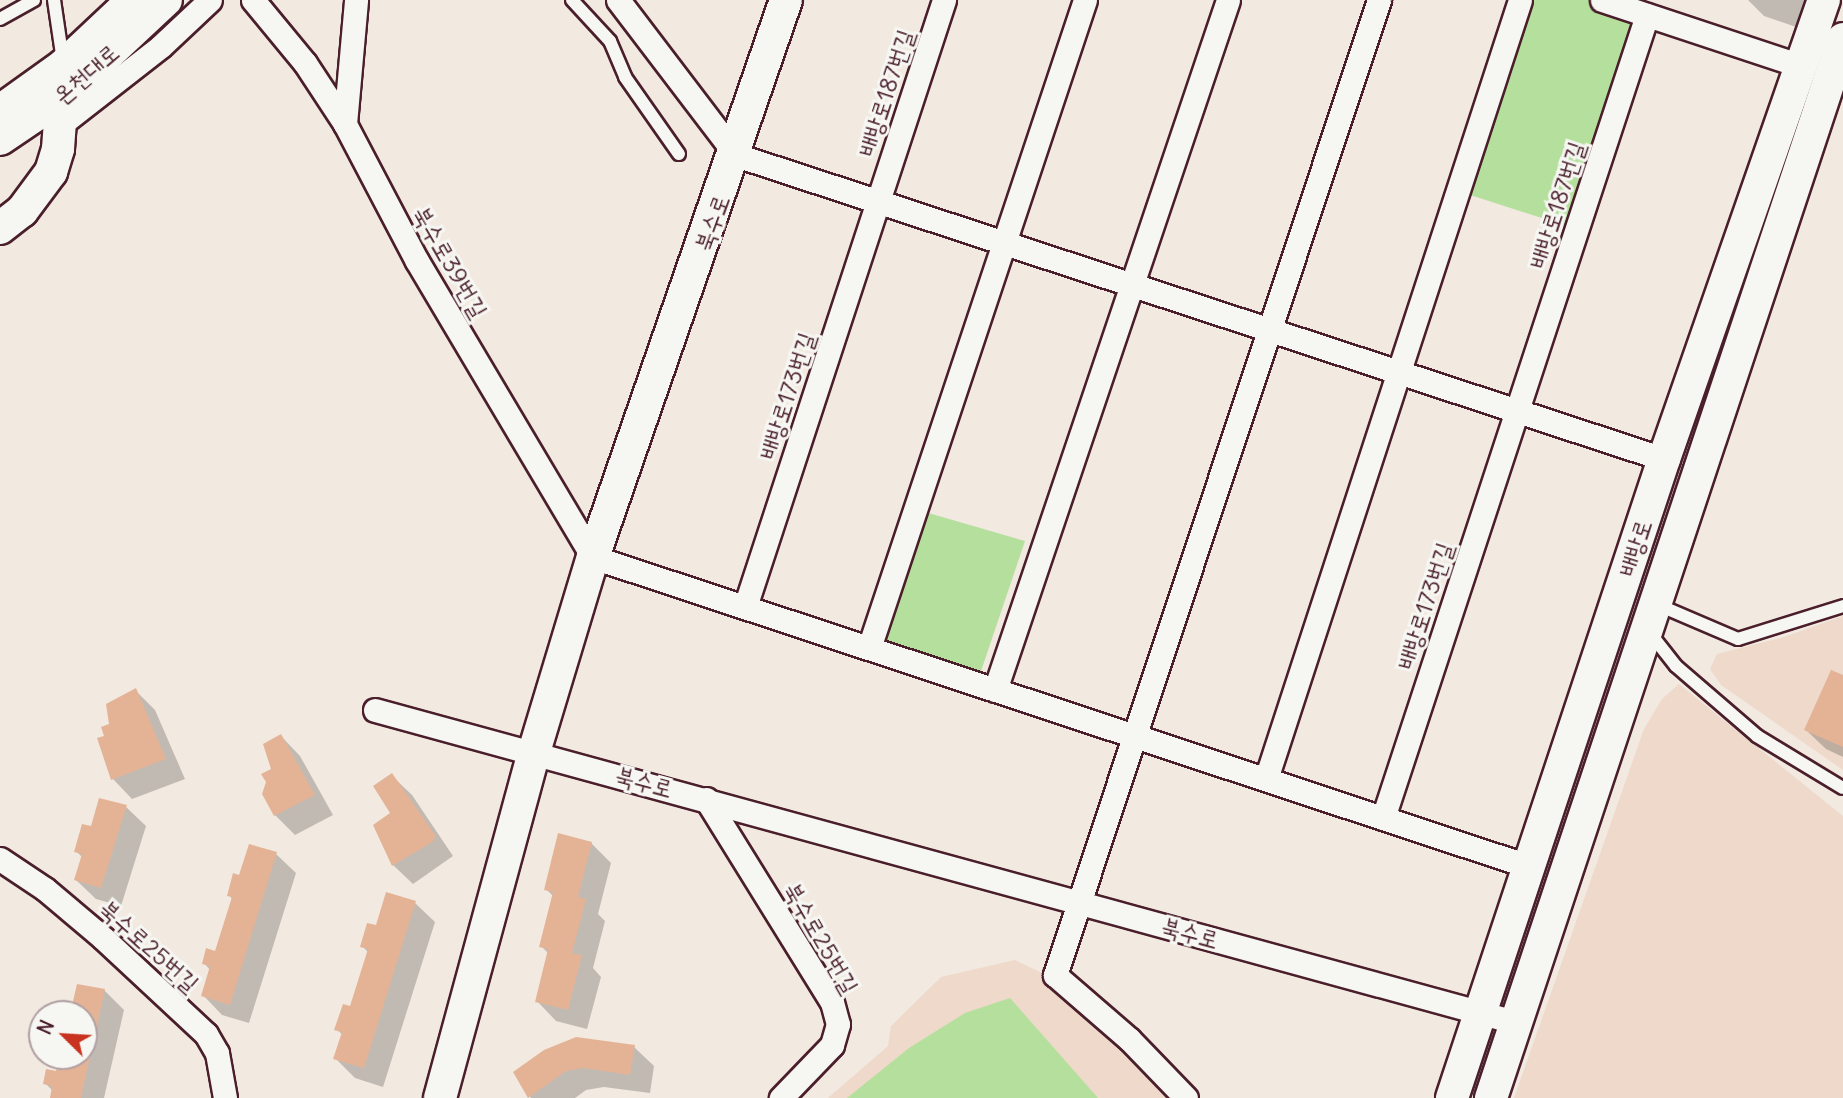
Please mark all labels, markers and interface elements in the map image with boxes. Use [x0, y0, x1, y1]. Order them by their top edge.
street label: 배방로187번길 [852, 26, 920, 160]
street label: 온천대로 [47, 38, 125, 110]
street label: 배방로187번길 [1523, 138, 1591, 272]
street label: 북수로 [689, 191, 735, 255]
street label: 북수로39번길 [407, 201, 493, 323]
street label: 배방로173번길 [753, 329, 821, 463]
street label: 배방로 [1612, 516, 1658, 580]
street label: 배방로173번길 [1391, 539, 1459, 673]
street label: 북수로 [612, 761, 676, 803]
street label: 북수로25번길 [778, 877, 864, 999]
street label: 북수로25번길 [93, 894, 205, 998]
street label: 북수로 [1158, 912, 1222, 954]
north arrow [28, 1000, 98, 1070]
text: N [32, 1016, 59, 1038]

